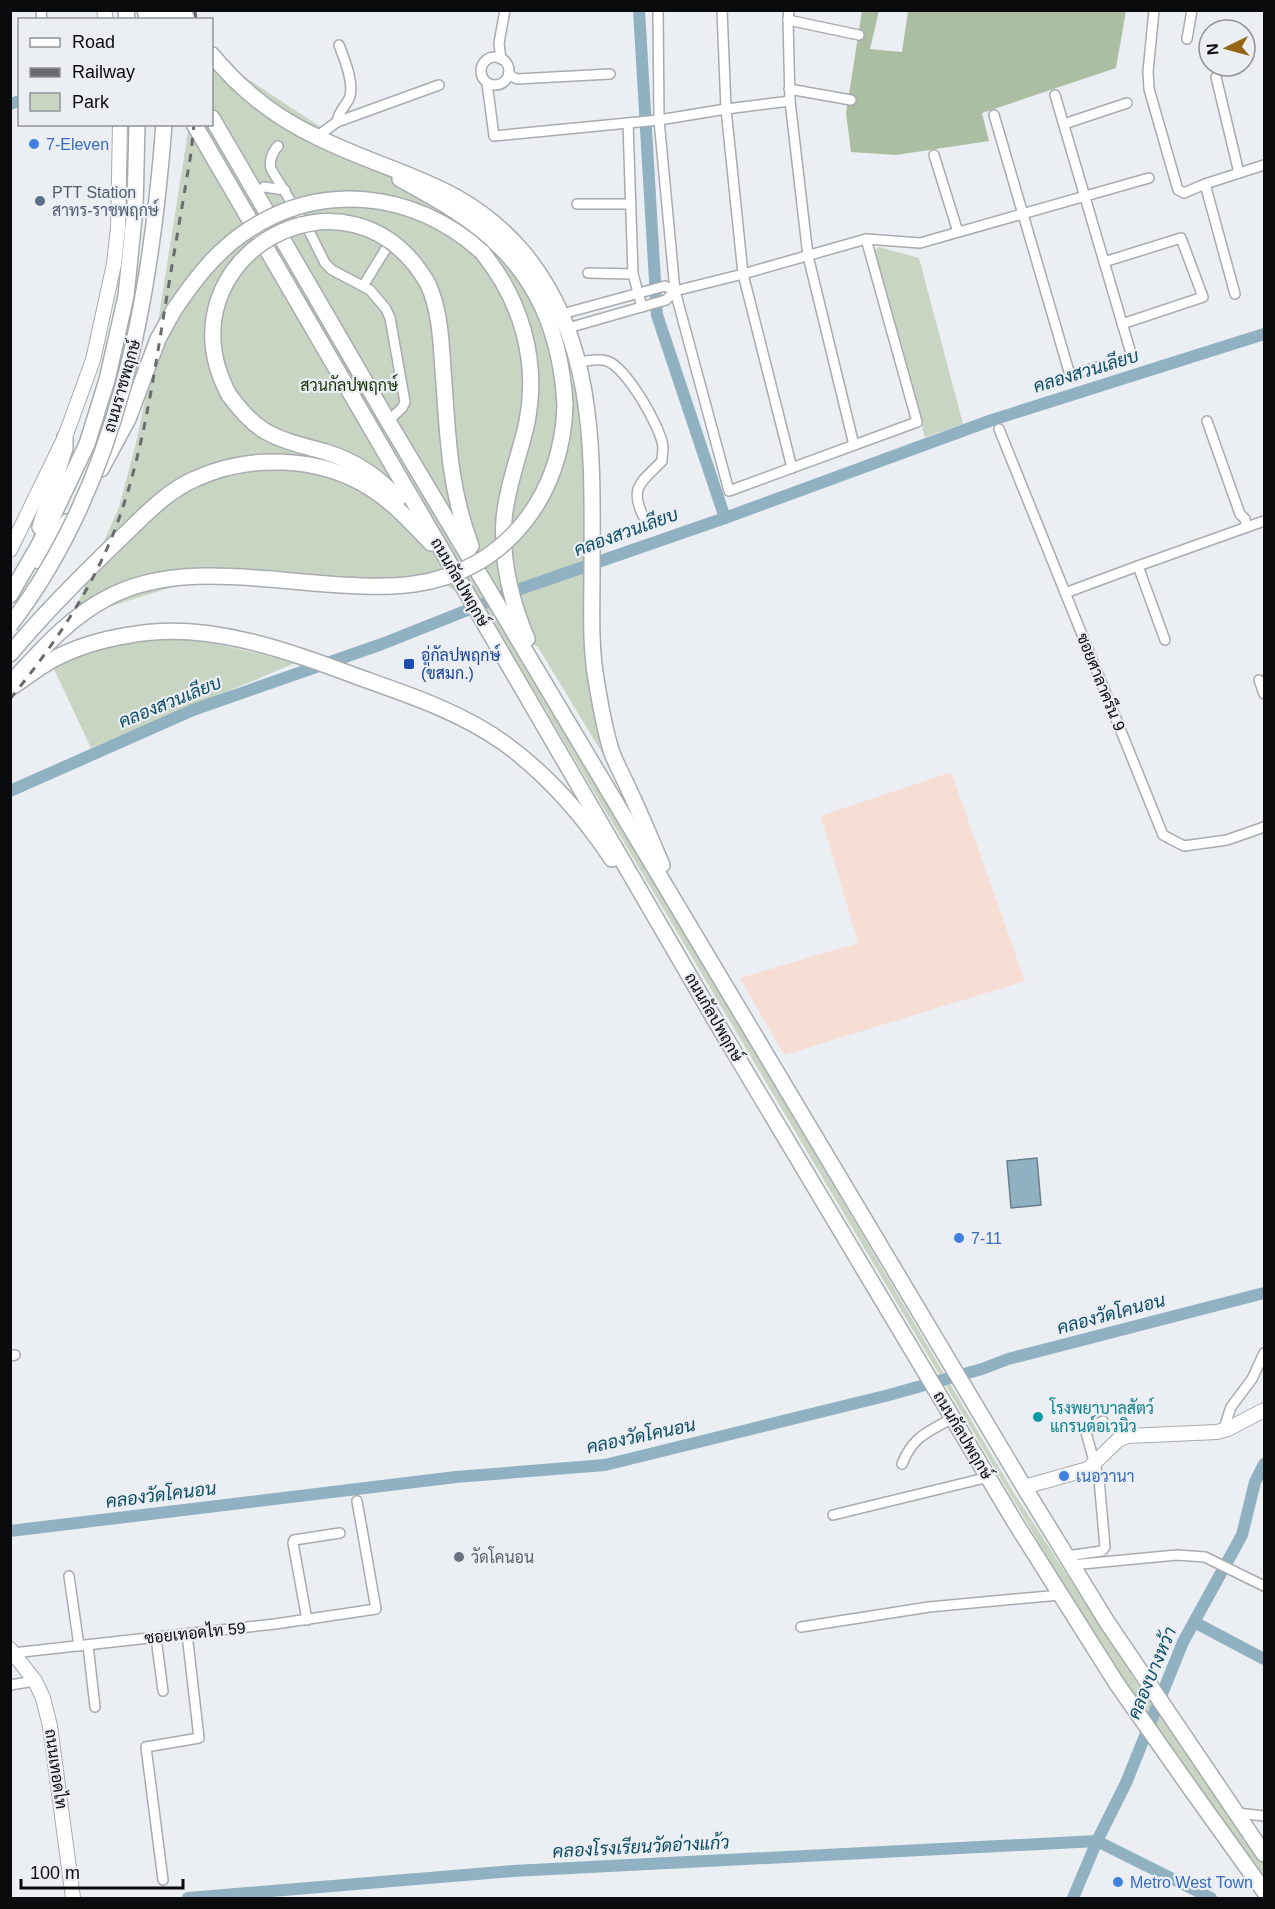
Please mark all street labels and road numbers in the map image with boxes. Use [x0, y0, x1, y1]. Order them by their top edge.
street label: ถนนราชพฤกษ์ [97, 336, 144, 435]
street label: ถนนกัลปพฤกษ์ [427, 533, 496, 630]
street label: ซอยศาลาครืน 9 [1074, 630, 1130, 733]
street label: ถนนกัลปพฤกษ์ [681, 968, 750, 1065]
street label: ถนนกัลปพฤกษ์ [929, 1386, 999, 1483]
street label: ซอยเทอดไท 59 [143, 1616, 247, 1647]
street label: ถนนเทอดไท [42, 1727, 73, 1810]

